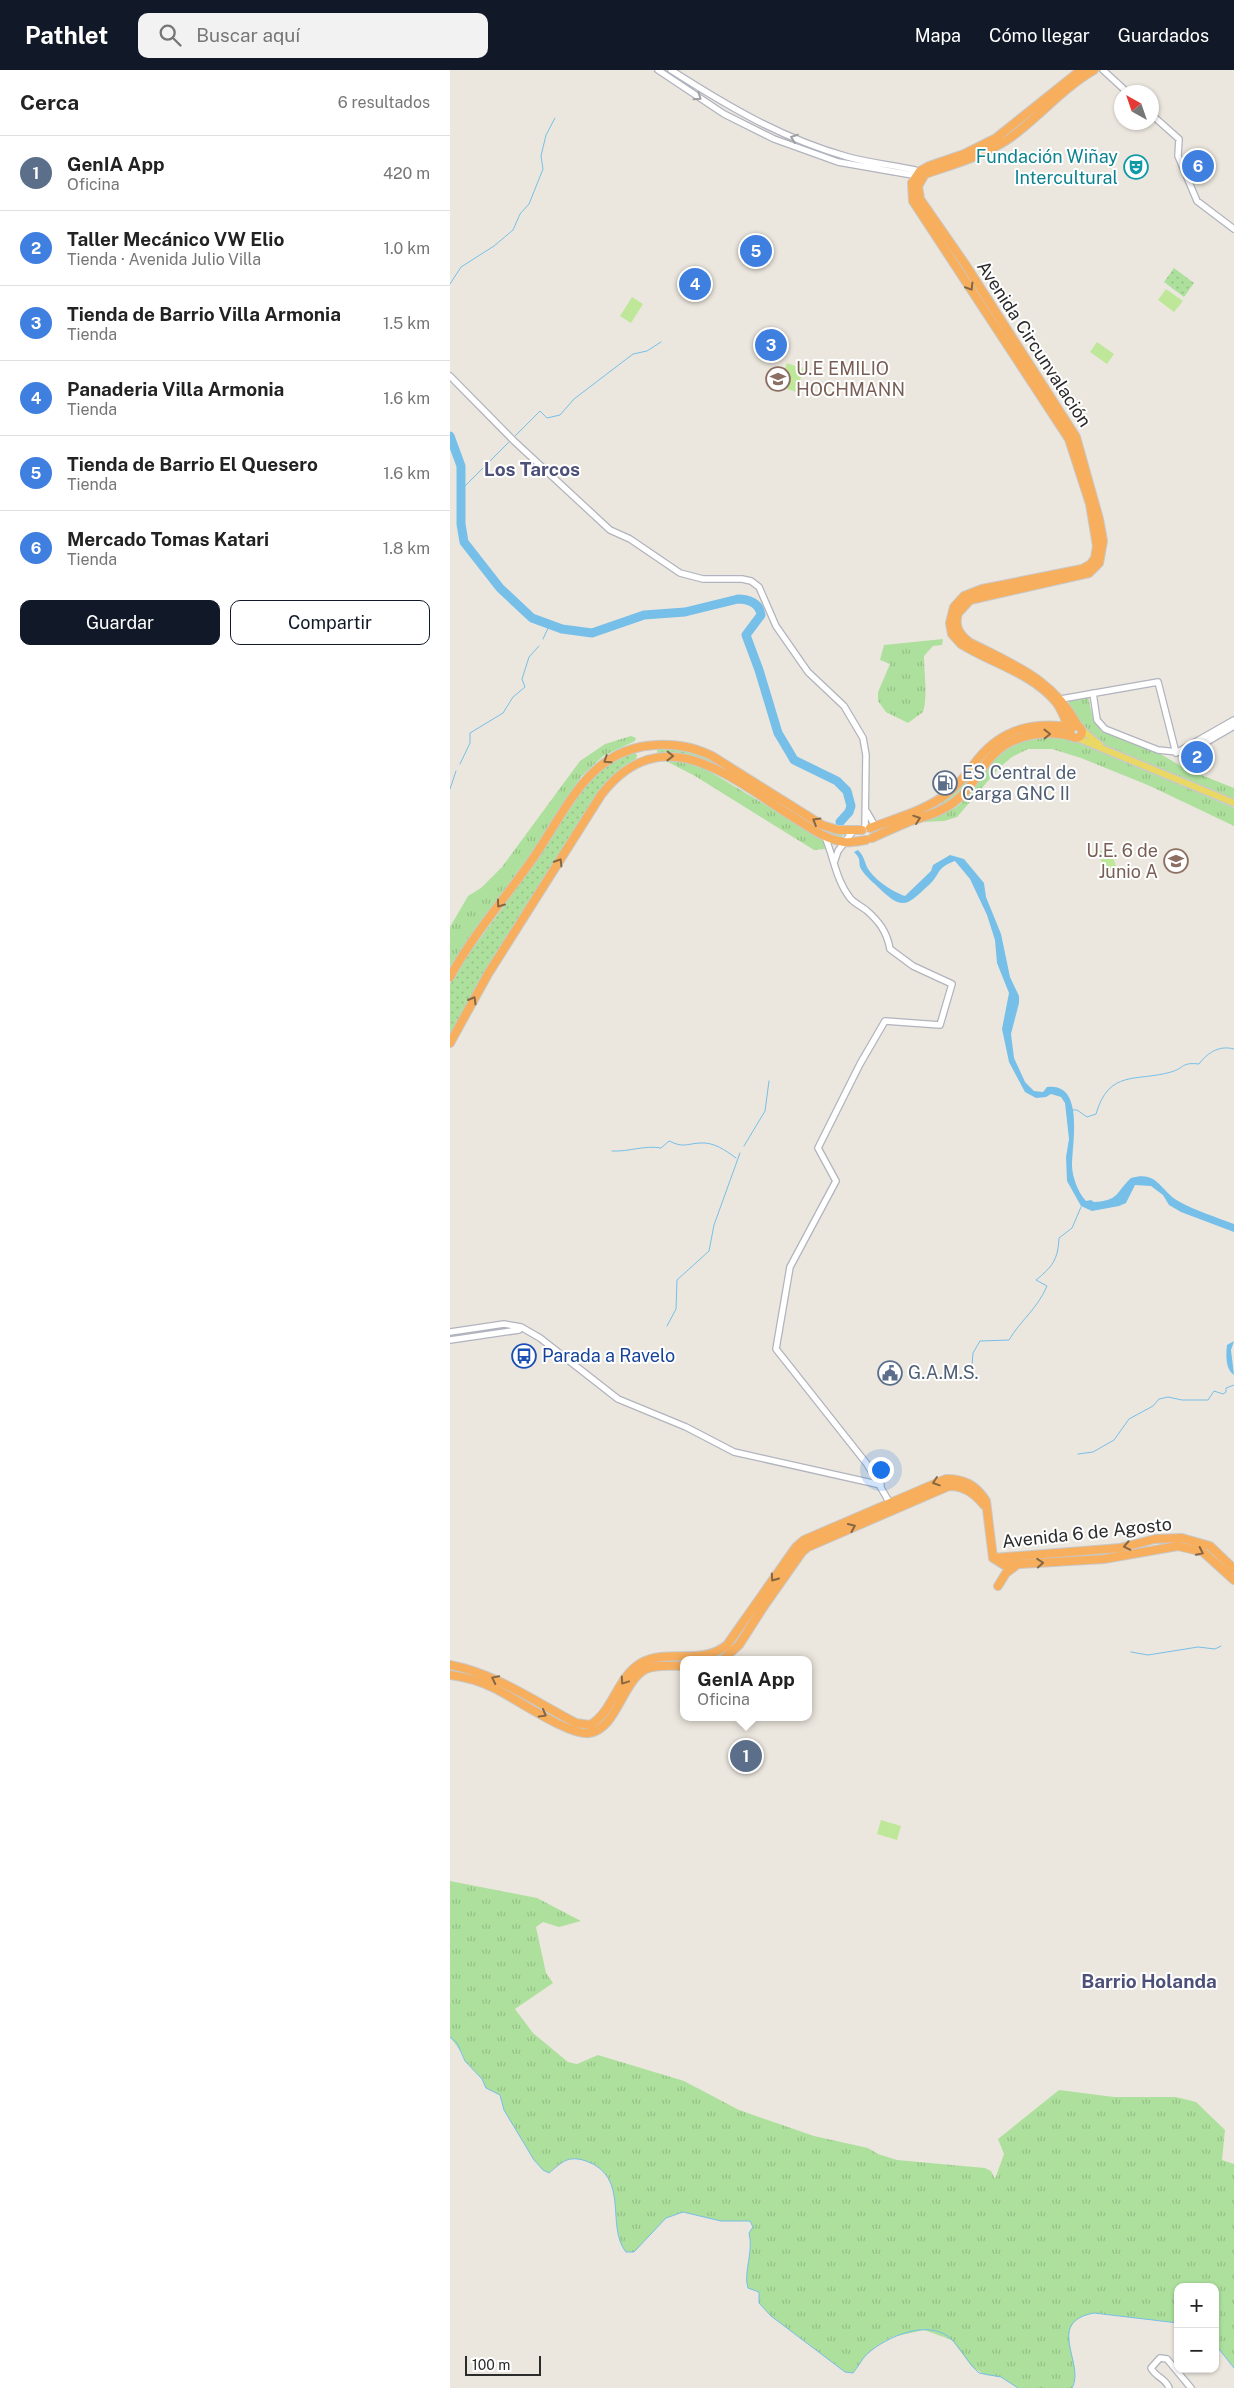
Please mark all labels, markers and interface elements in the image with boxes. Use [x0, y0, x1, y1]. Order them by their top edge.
search box [138, 13, 488, 58]
text: Pathlet [25, 21, 108, 49]
icon: search [156, 21, 184, 49]
text: Buscar aquí [196, 24, 300, 46]
text: Mapa [915, 25, 961, 46]
text: Cómo llegar [989, 25, 1090, 46]
text: Guardados [1118, 25, 1209, 46]
north arrow [1114, 85, 1159, 130]
text: Cerca [20, 90, 79, 115]
one-way arrow [692, 91, 702, 100]
text: 6 resultados [338, 93, 430, 112]
one-way arrow [790, 134, 799, 144]
place label: Fundación Wiñay Intercultural [976, 146, 1118, 188]
pin: 6 [1182, 147, 1214, 185]
text: GenIA App [67, 153, 164, 175]
theatre icon: Fundación Wiñay Intercultural [1123, 154, 1149, 180]
text: 1 [33, 164, 39, 183]
text: 420 m [383, 164, 430, 183]
text: Oficina [67, 175, 120, 194]
text: Taller Mecánico VW Elio [67, 228, 284, 250]
pin: 5 [740, 232, 772, 270]
text: 2 [31, 239, 41, 258]
text: 1.0 km [383, 239, 430, 258]
text: Tienda · Avenida Julio Villa [67, 250, 261, 269]
street label: Avenida Circunvalación [973, 257, 1096, 431]
pin: 4 [679, 265, 711, 303]
one-way arrow [964, 281, 974, 290]
text: Tienda de Barrio Villa Armonia [67, 303, 341, 325]
text: 3 [31, 314, 41, 333]
text: 1.5 km [383, 314, 430, 333]
text: Tienda [67, 325, 117, 344]
pin: 3 [755, 326, 787, 364]
place label: U.E EMILIO HOCHMANN [796, 358, 905, 400]
school or university icon: U.E EMILIO HOCHMANN [765, 366, 791, 392]
text: Panaderia Villa Armonia [67, 378, 284, 400]
text: 4 [31, 389, 41, 408]
text: 1.6 km [383, 389, 430, 408]
text: Tienda [67, 400, 117, 419]
text: Tienda de Barrio El Quesero [67, 453, 318, 475]
district label: Los Tarcos [484, 458, 580, 480]
text: 5 [31, 464, 41, 483]
text: 1.6 km [383, 464, 430, 483]
text: Tienda [67, 475, 117, 494]
text: Mercado Tomas Katari [67, 528, 269, 550]
text: 6 [31, 539, 41, 558]
text: 1.8 km [383, 539, 430, 558]
text: Tienda [67, 550, 117, 569]
button: Guardar [20, 600, 220, 645]
button: Compartir [230, 600, 430, 645]
one-way arrow [1043, 728, 1051, 739]
pin: 2 [1181, 738, 1213, 776]
one-way arrow [667, 751, 675, 761]
one-way arrow [603, 754, 613, 763]
place label: ES Central de Carga GNC II [962, 762, 1076, 804]
fuel station icon: ES Central de Carga GNC II [932, 770, 958, 796]
one-way arrow [912, 815, 921, 825]
one-way arrow [812, 817, 821, 827]
place label: U.E. 6 de Junio A [1086, 840, 1158, 882]
school or university icon: U.E. 6 de Junio A [1163, 848, 1189, 874]
one-way arrow [552, 859, 562, 868]
one-way arrow [497, 898, 506, 908]
one-way arrow [467, 997, 477, 1006]
bus stop icon: Parada a Ravelo [511, 1343, 537, 1369]
place label: Parada a Ravelo [542, 1345, 675, 1366]
public building icon: G.A.M.S. [877, 1360, 903, 1386]
place label: G.A.M.S. [908, 1362, 979, 1383]
your location [868, 1457, 894, 1483]
one-way arrow [932, 1476, 940, 1486]
street label: Avenida 6 de Agosto [1001, 1513, 1173, 1552]
one-way arrow [847, 1523, 856, 1534]
one-way arrow [1123, 1541, 1132, 1551]
one-way arrow [1195, 1545, 1204, 1556]
one-way arrow [1036, 1557, 1044, 1568]
one-way arrow [771, 1572, 780, 1582]
popup [680, 1656, 812, 1721]
text: GenIA App [697, 1668, 795, 1690]
one-way arrow [491, 1675, 500, 1685]
one-way arrow [621, 1675, 630, 1685]
text: Oficina [697, 1690, 750, 1709]
one-way arrow [537, 1708, 546, 1718]
pin: 1 [730, 1737, 762, 1775]
district label: Barrio Holanda [1081, 1970, 1217, 1992]
map controls [1174, 2283, 1219, 2373]
button: + [1174, 2283, 1219, 2328]
button: − [1174, 2328, 1219, 2373]
scale bar [465, 2353, 541, 2376]
text: 100 m [472, 2357, 510, 2373]

